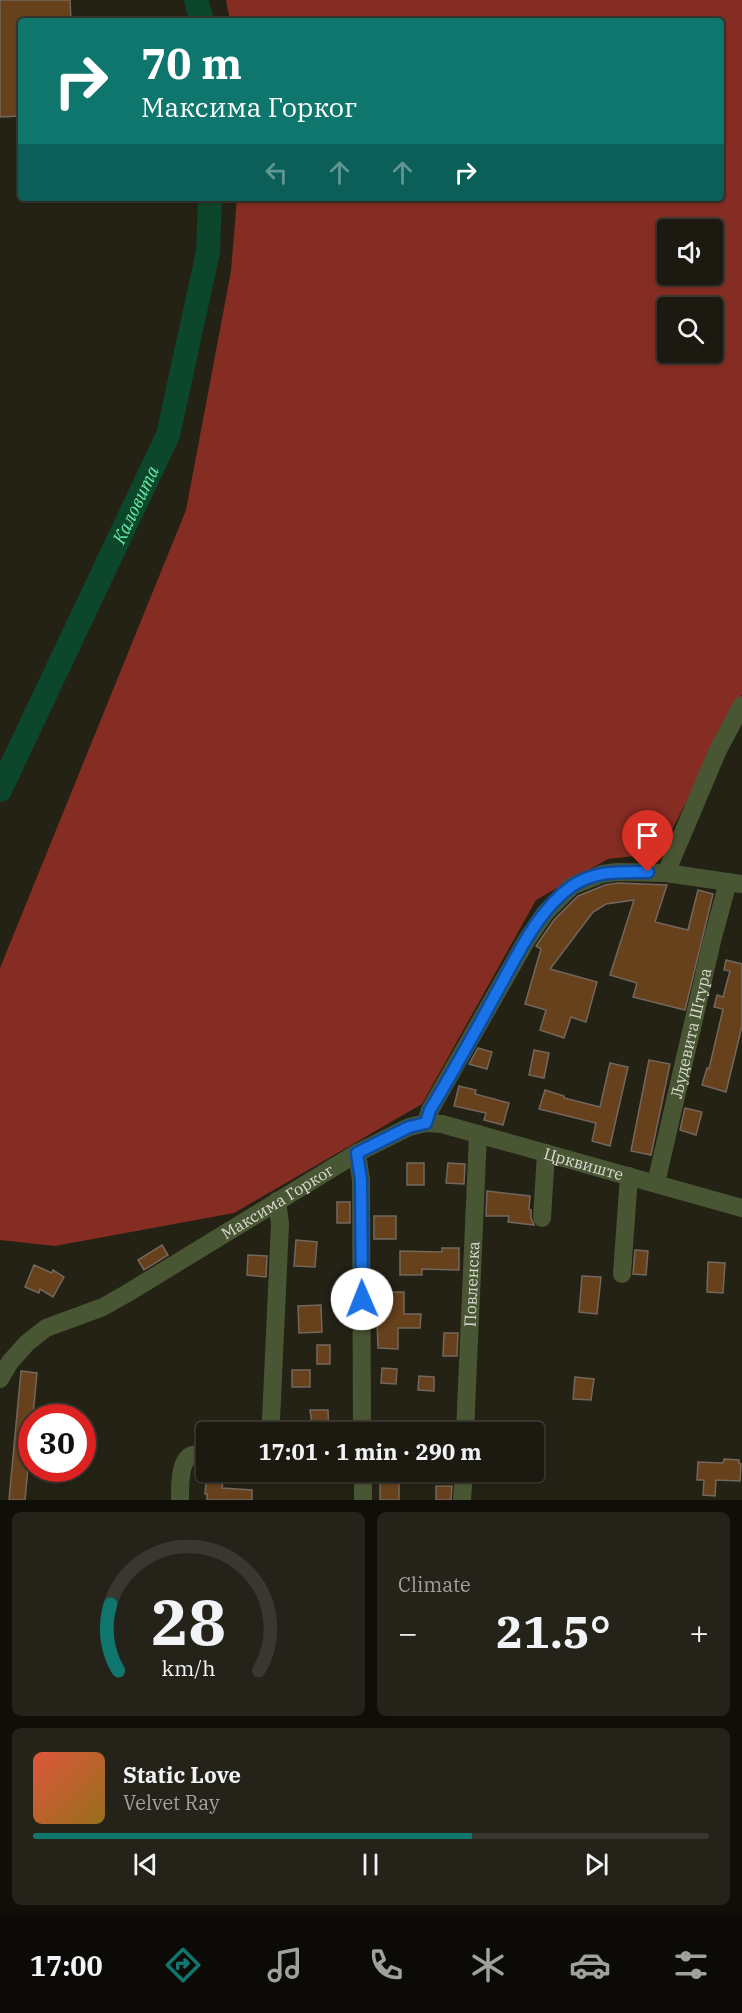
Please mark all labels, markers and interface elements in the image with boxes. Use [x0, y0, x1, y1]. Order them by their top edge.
text: 70 m [141, 36, 242, 91]
icon: right [42, 42, 120, 120]
text: Максима Горког [141, 89, 357, 124]
icon: left [260, 156, 293, 189]
icon: ahead [323, 156, 356, 189]
icon: ahead [386, 156, 419, 189]
icon: right [449, 156, 482, 189]
map controls [657, 219, 723, 363]
button: sound [657, 219, 723, 285]
button: search [657, 297, 723, 363]
water label: Каловита [106, 461, 164, 548]
pin [622, 810, 673, 872]
icon: arrive [631, 819, 664, 852]
street label: Људевита Штура [666, 966, 716, 1100]
street label: Црквиште [542, 1143, 626, 1184]
street label: Максима Горког [218, 1160, 338, 1244]
street label: Повленска [460, 1241, 483, 1327]
position arrow [330, 1267, 394, 1331]
speed limit sign: 30 [18, 1404, 96, 1482]
text: 17:01 · 1 min · 290 m [258, 1437, 482, 1466]
text: Climate [398, 1571, 471, 1598]
text: 28 [151, 1581, 226, 1662]
text: 21.5° [496, 1602, 611, 1660]
text: − [398, 1611, 418, 1654]
text: + [689, 1611, 709, 1654]
text: km/h [161, 1654, 216, 1682]
text: Static Love [123, 1760, 241, 1789]
text: Velvet Ray [123, 1789, 220, 1816]
icon: previous [129, 1848, 162, 1881]
icon: pause [354, 1848, 387, 1881]
icon: next [580, 1848, 613, 1881]
icon: directions [162, 1944, 204, 1986]
icon: music [264, 1944, 306, 1986]
icon: phone [365, 1944, 407, 1986]
icon: climate [467, 1944, 509, 1986]
icon: car [569, 1944, 611, 1986]
icon: filters [670, 1944, 712, 1986]
text: 17:00 [30, 1948, 103, 1983]

